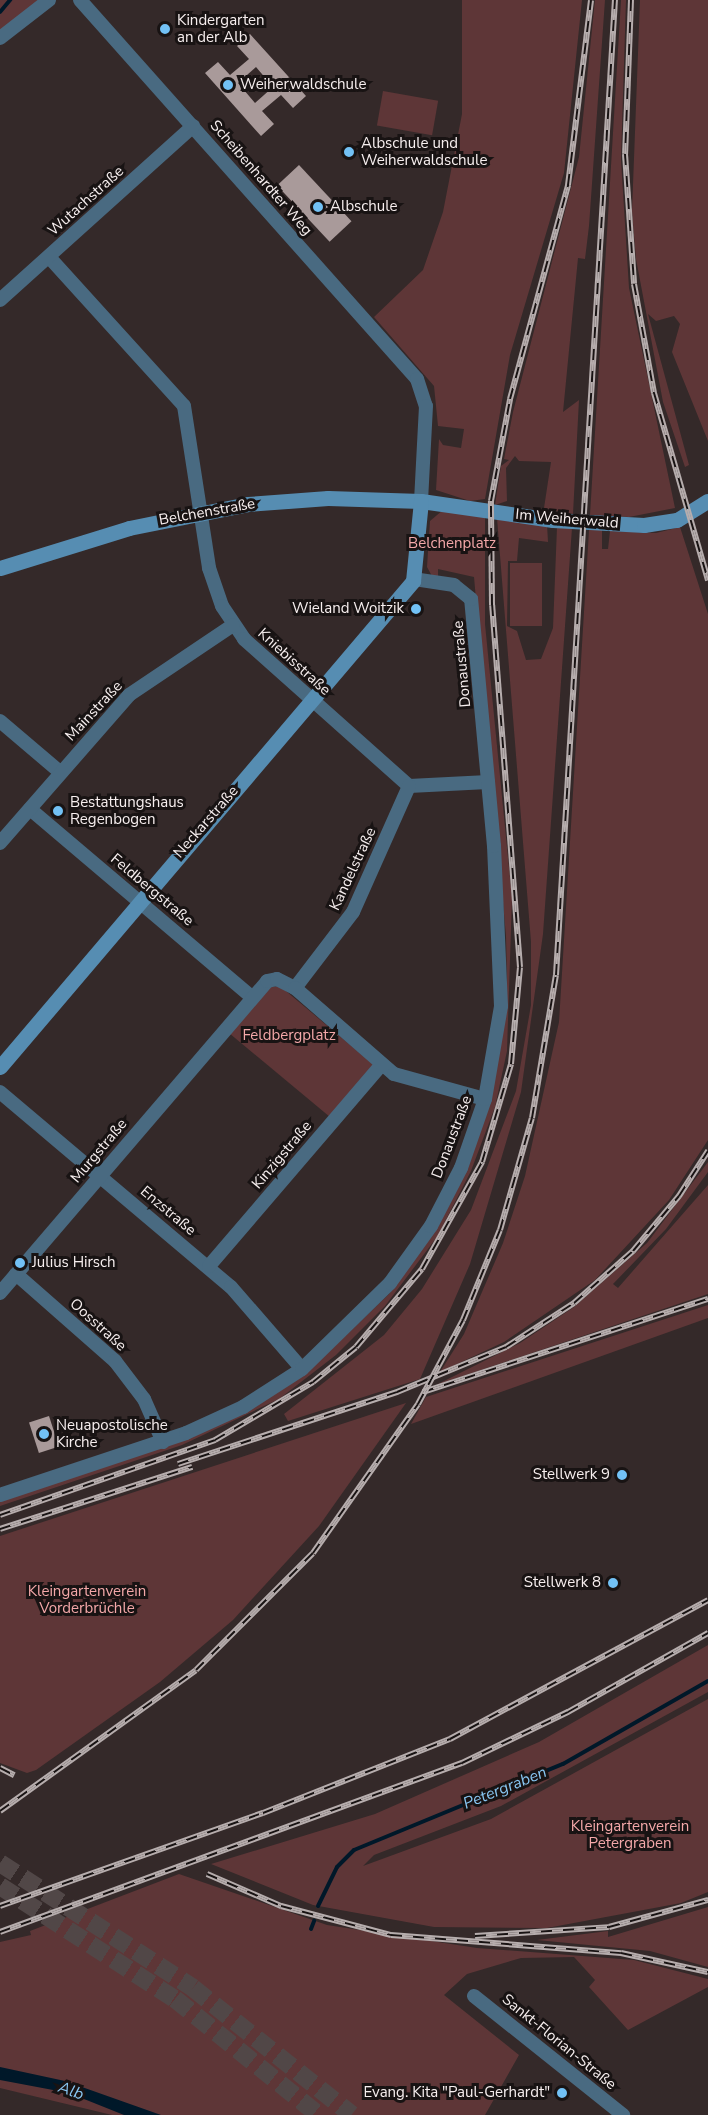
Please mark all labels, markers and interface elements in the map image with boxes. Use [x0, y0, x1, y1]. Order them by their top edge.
place label: Kindergarten an der Alb [177, 11, 265, 46]
marker: Kindergarten an der Alb [158, 22, 172, 36]
place label: Weiherwaldschule [240, 76, 366, 94]
marker: Weiherwaldschule [221, 78, 235, 92]
street label: Scheibenhardter Weg [206, 117, 316, 239]
place label: Albschule und Weiherwaldschule [361, 134, 487, 169]
marker: Albschule und Weiherwaldschule [342, 145, 356, 159]
street label: Wutachstraße [44, 162, 128, 240]
place label: Albschule [330, 198, 398, 216]
marker: Albschule [311, 200, 325, 214]
street label: Belchenstraße [158, 495, 256, 529]
street label: Im Weiherwald [515, 506, 619, 532]
park label: Belchenplatz [408, 535, 496, 553]
place label: Wieland Woitzik [292, 600, 404, 618]
marker: Wieland Woitzik [409, 602, 423, 616]
street label: Donaustraße [449, 620, 475, 708]
street label: Kniebisstraße [254, 625, 334, 699]
street label: Mainstraße [62, 677, 126, 745]
street label: Neckarstraße [170, 782, 242, 862]
place label: Bestattungshaus Regenbogen [70, 793, 184, 828]
marker: Bestattungshaus Regenbogen [51, 804, 65, 818]
street label: Kandelstraße [326, 825, 380, 913]
street label: Feldbergstraße [107, 850, 197, 930]
park label: Feldbergplatz [242, 1027, 336, 1045]
street label: Donaustraße [428, 1093, 476, 1181]
street label: Murgstraße [67, 1115, 131, 1187]
street label: Kinzigstraße [248, 1117, 316, 1193]
street label: Enzstraße [137, 1183, 199, 1239]
place label: Julius Hirsch [32, 1254, 116, 1272]
marker: Julius Hirsch [13, 1256, 27, 1270]
street label: Oosstraße [66, 1295, 130, 1355]
place label: Neuapostolische Kirche [56, 1416, 168, 1451]
marker: Neuapostolische Kirche [37, 1427, 51, 1441]
place label: Stellwerk 9 [533, 1466, 610, 1484]
marker: Stellwerk 9 [615, 1468, 629, 1482]
place label: Stellwerk 8 [524, 1574, 601, 1592]
marker: Stellwerk 8 [606, 1576, 620, 1590]
park label: Kleingartenverein Vorderbrüchle [28, 1582, 146, 1617]
water label: Petergraben [460, 1763, 550, 1813]
park label: Kleingartenverein Petergraben [571, 1817, 689, 1852]
street label: Sankt-Florian-Straße [498, 1990, 620, 2094]
water label: Alb [56, 2078, 86, 2104]
place label: Evang. Kita "Paul-Gerhardt" [363, 2084, 550, 2102]
marker: Evang. Kita "Paul-Gerhardt" [555, 2086, 569, 2100]

